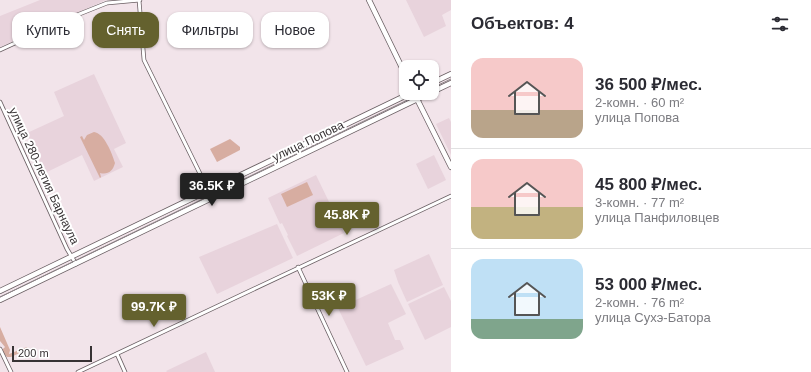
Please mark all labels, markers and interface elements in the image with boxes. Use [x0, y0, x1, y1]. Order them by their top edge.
chip: Купить [12, 12, 84, 48]
chip: Снять [92, 12, 159, 48]
chip: Фильтры [167, 12, 253, 48]
chip: Новое [261, 12, 329, 48]
icon: filters [769, 13, 791, 35]
text: Объектов: 4 [471, 14, 574, 33]
map controls [399, 60, 439, 100]
button: locate [399, 60, 439, 100]
icon: home [503, 74, 551, 122]
text: 36 500 ₽/мес. [595, 75, 702, 94]
text: 2-комн. · 60 m² [595, 95, 684, 110]
street label: улица 280-летия Барнаула [6, 105, 82, 247]
text: улица Попова [595, 110, 679, 125]
street label: улица Попова [270, 118, 346, 164]
pin: 36.5K ₽ [175, 173, 249, 207]
icon: home [503, 175, 551, 223]
text: 45 800 ₽/мес. [595, 175, 702, 194]
text: 36.5K ₽ [189, 178, 235, 193]
text: 3-комн. · 77 m² [595, 195, 684, 210]
pin: 45.8K ₽ [310, 202, 384, 236]
text: 45.8K ₽ [324, 207, 370, 222]
text: улица Панфиловцев [595, 210, 719, 225]
icon: home [503, 275, 551, 323]
text: 53 000 ₽/мес. [595, 275, 702, 294]
pin: 53K ₽ [301, 283, 357, 317]
text: 53K ₽ [311, 288, 347, 303]
pin: 99.7K ₽ [117, 294, 191, 328]
text: 2-комн. · 76 m² [595, 295, 684, 310]
text: 99.7K ₽ [131, 299, 177, 314]
text: улица Сухэ-Батора [595, 310, 711, 325]
scale bar [12, 344, 92, 363]
text: 200 m [18, 347, 49, 359]

